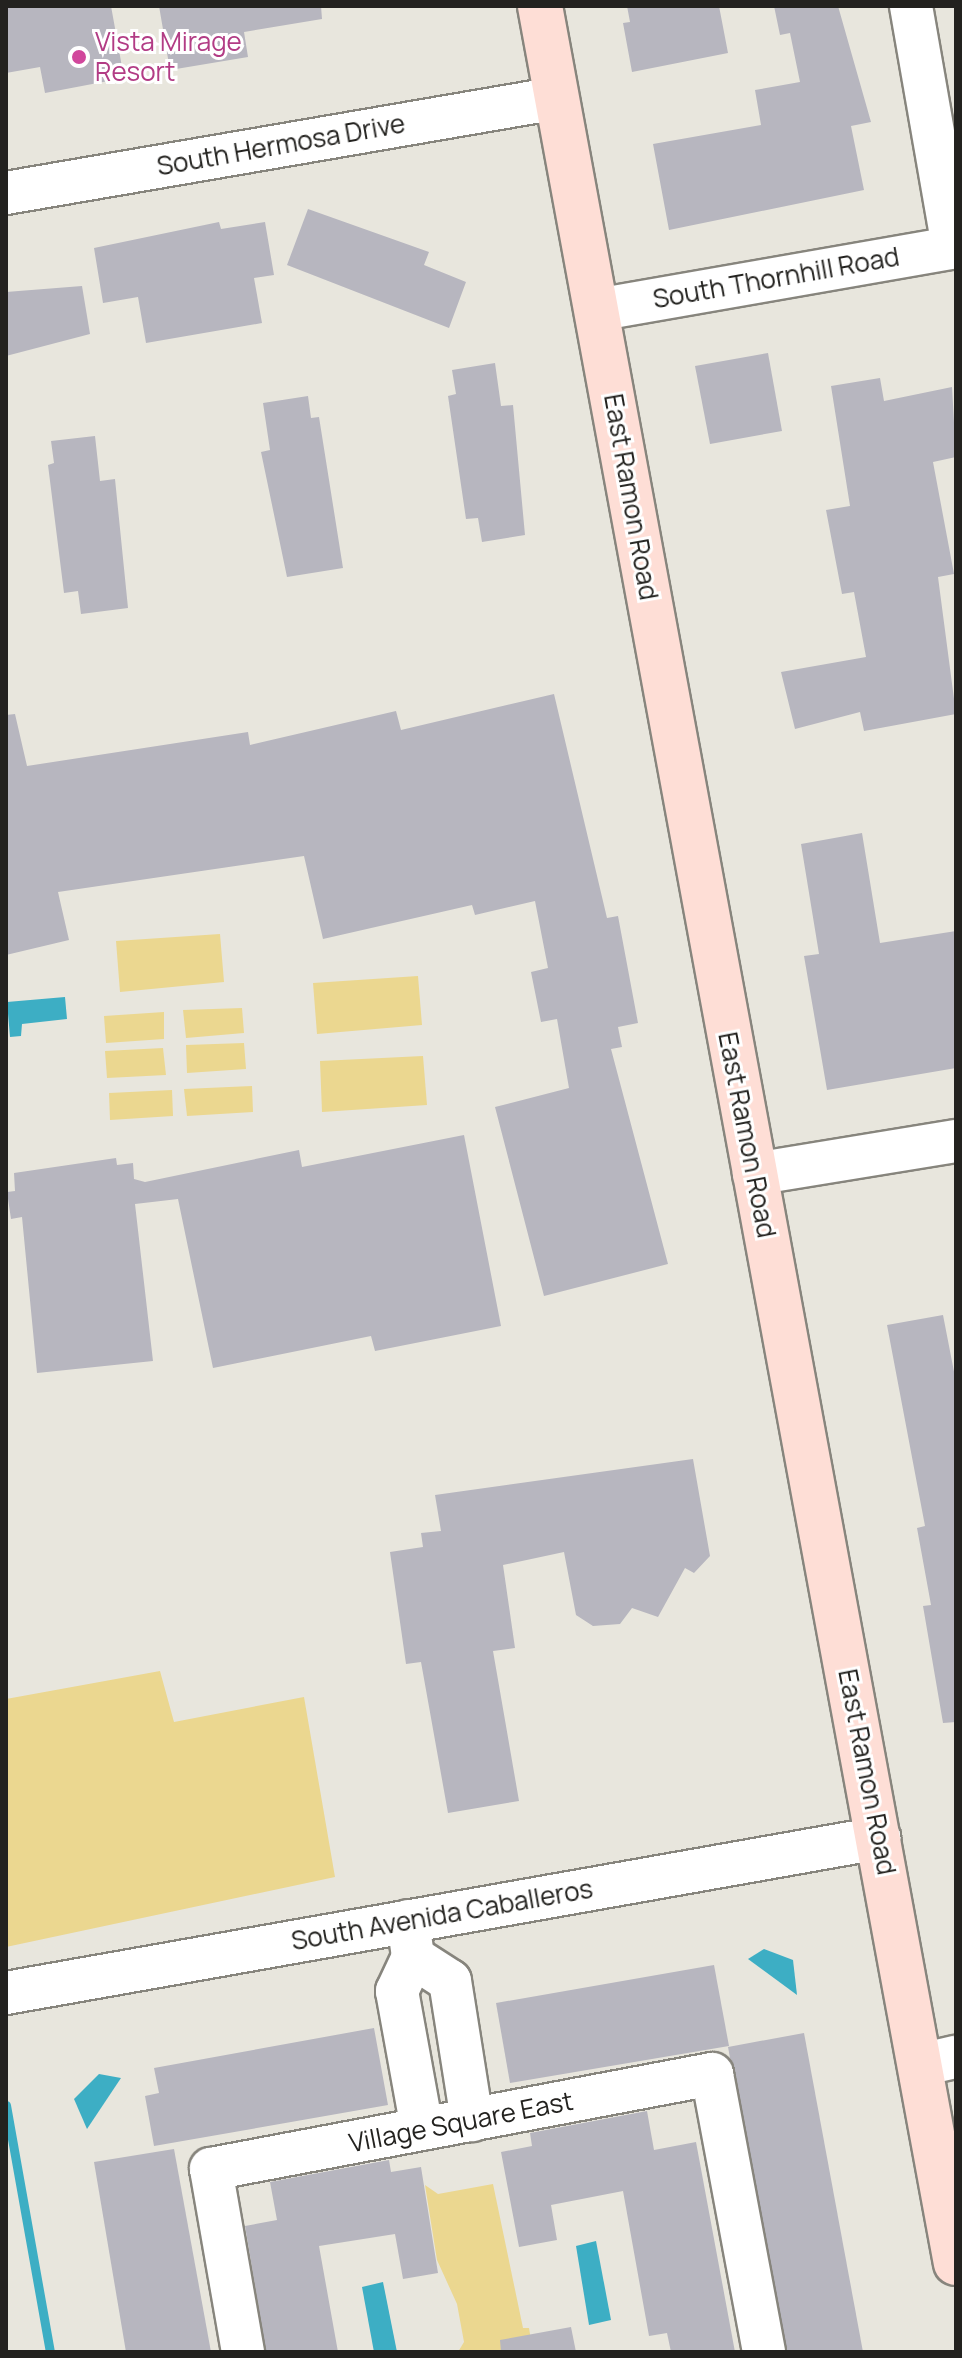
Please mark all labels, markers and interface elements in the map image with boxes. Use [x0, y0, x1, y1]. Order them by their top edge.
place label: Vista Mirage Resort [95, 26, 242, 88]
marker: Vista Mirage Resort [70, 48, 88, 66]
street label: South Hermosa Drive [154, 108, 408, 182]
street label: South Thornhill Road [650, 241, 902, 315]
street label: East Ramon Road [597, 391, 665, 603]
street label: East Ramon Road [712, 1029, 782, 1241]
street label: East Ramon Road [832, 1666, 902, 1878]
street label: South Avenida Caballeros [289, 1873, 595, 1957]
street label: Village Square East [346, 2085, 576, 2159]

